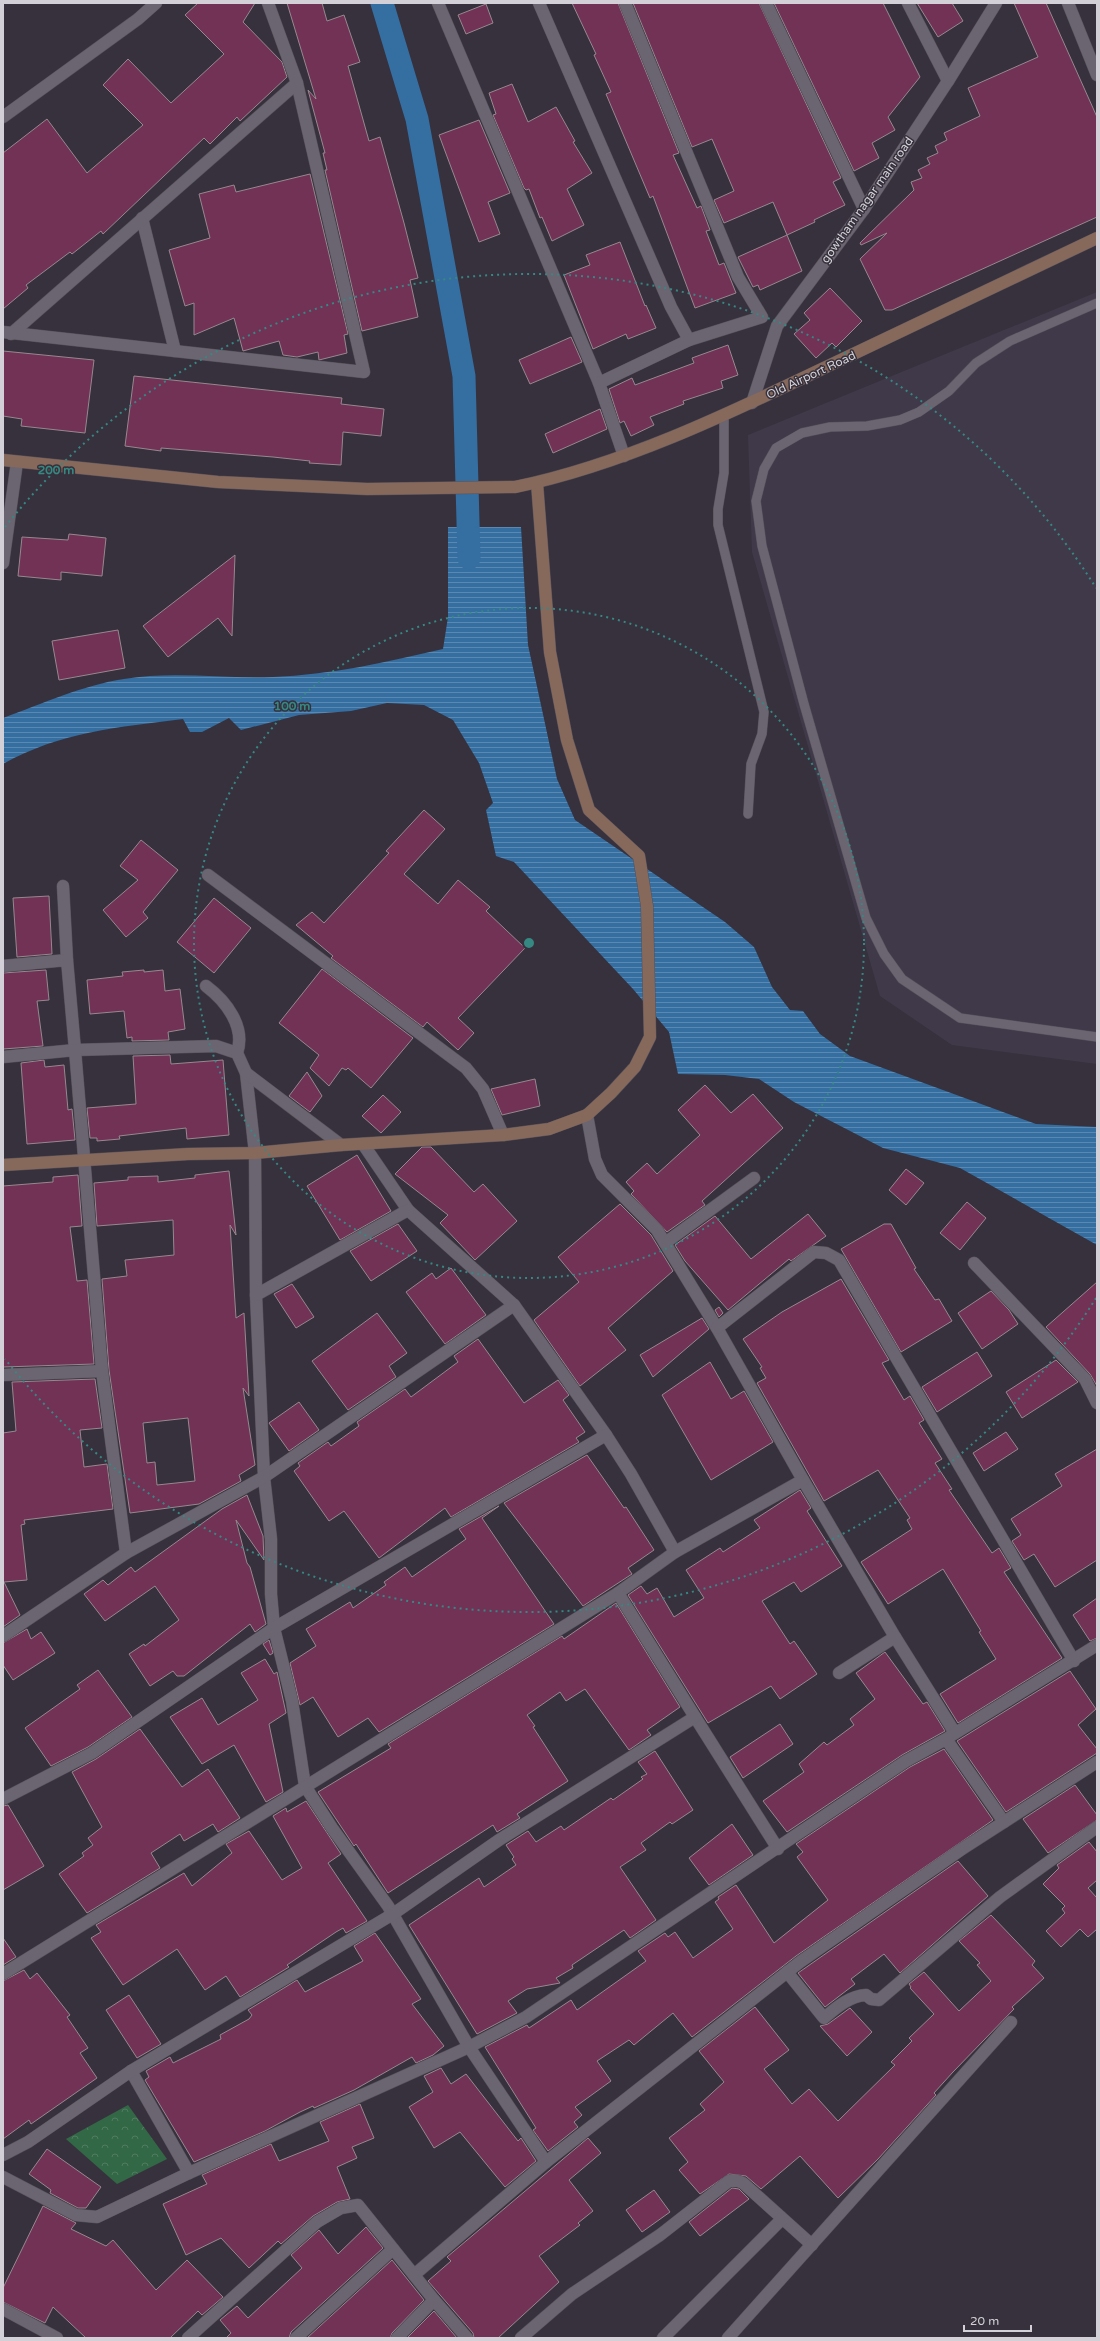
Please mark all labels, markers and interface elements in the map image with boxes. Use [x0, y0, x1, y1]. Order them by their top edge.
street label: gowtham nagar main road [818, 134, 916, 266]
street label: Old Airport Road [764, 348, 858, 402]
text: 200 m [38, 463, 74, 477]
text: 100 m [274, 699, 310, 713]
centre of rings [522, 936, 536, 950]
scale bar [964, 2307, 1031, 2333]
text: 20 m [970, 2314, 999, 2328]

